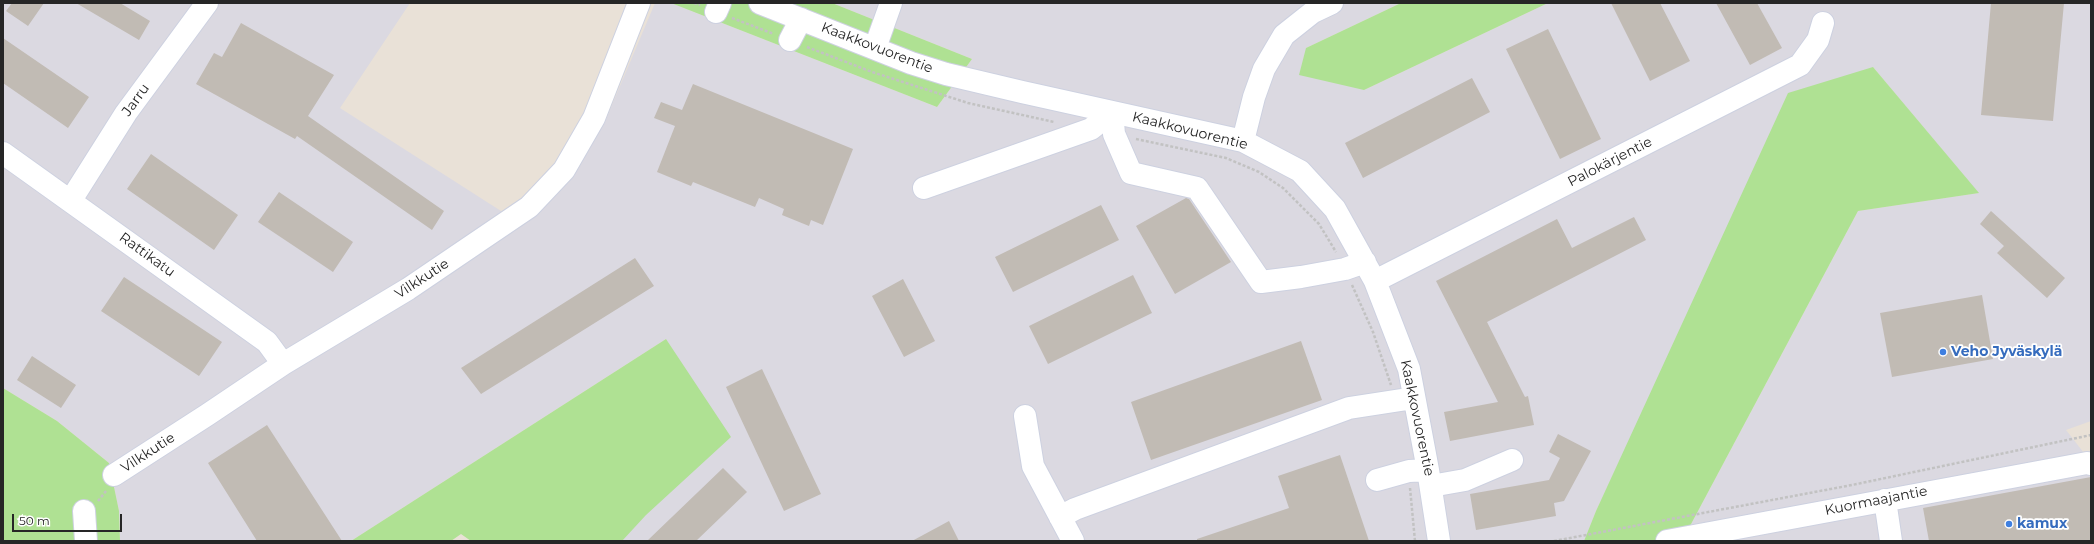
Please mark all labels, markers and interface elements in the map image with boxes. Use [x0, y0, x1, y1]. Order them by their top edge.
street label: Kaakkovuorentie [819, 19, 935, 77]
street label: Jarru [119, 81, 153, 119]
street label: Kaakkovuorentie [1131, 109, 1249, 153]
street label: Palokärjentie [1565, 134, 1655, 190]
street label: Rattikatu [116, 229, 178, 281]
street label: Vilkkutie [392, 255, 452, 303]
place label: Veho Jyväskylä [1951, 344, 2062, 360]
marker: Veho Jyväskylä [1938, 347, 1948, 357]
street label: Kaakkovuorentie [1396, 358, 1438, 478]
street label: Vilkkutie [118, 429, 178, 477]
street label: Kuormaajantie [1823, 483, 1929, 519]
scale bar [14, 506, 124, 532]
text: 50 m [19, 513, 50, 528]
place label: kamux [2017, 516, 2067, 532]
marker: kamux [2004, 519, 2014, 529]

